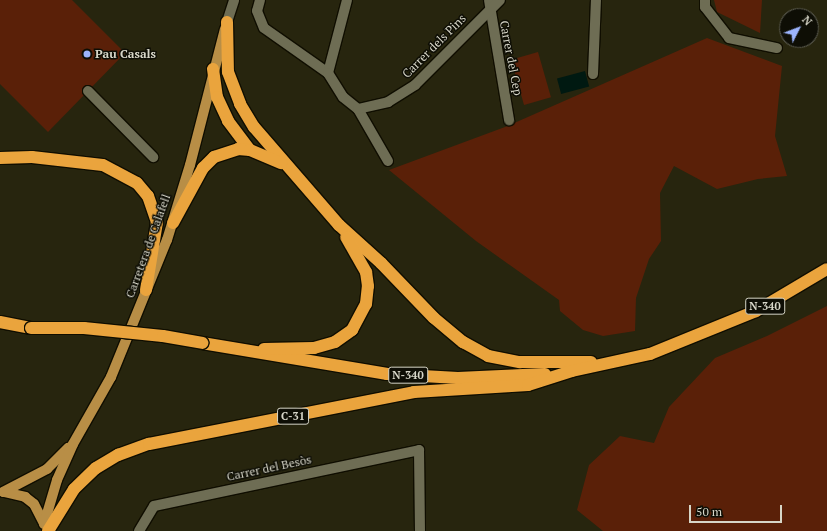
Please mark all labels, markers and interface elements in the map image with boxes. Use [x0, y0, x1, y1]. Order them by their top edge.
north arrow [779, 8, 819, 48]
street label: Carrer dels Pins [399, 11, 469, 81]
text: N [799, 13, 815, 28]
street label: Carrer del Cep [497, 19, 525, 97]
place label: Pau Casals [95, 47, 156, 61]
marker: Pau Casals [82, 49, 92, 59]
street label: Carretera de Calafell [123, 192, 173, 300]
road number: N-340 [745, 297, 785, 315]
road number: N-340 [388, 366, 428, 384]
road number: C-31 [277, 407, 309, 425]
street label: Carrer del Besòs [225, 452, 313, 484]
scale bar [691, 497, 784, 523]
text: 50 m [696, 504, 722, 519]

